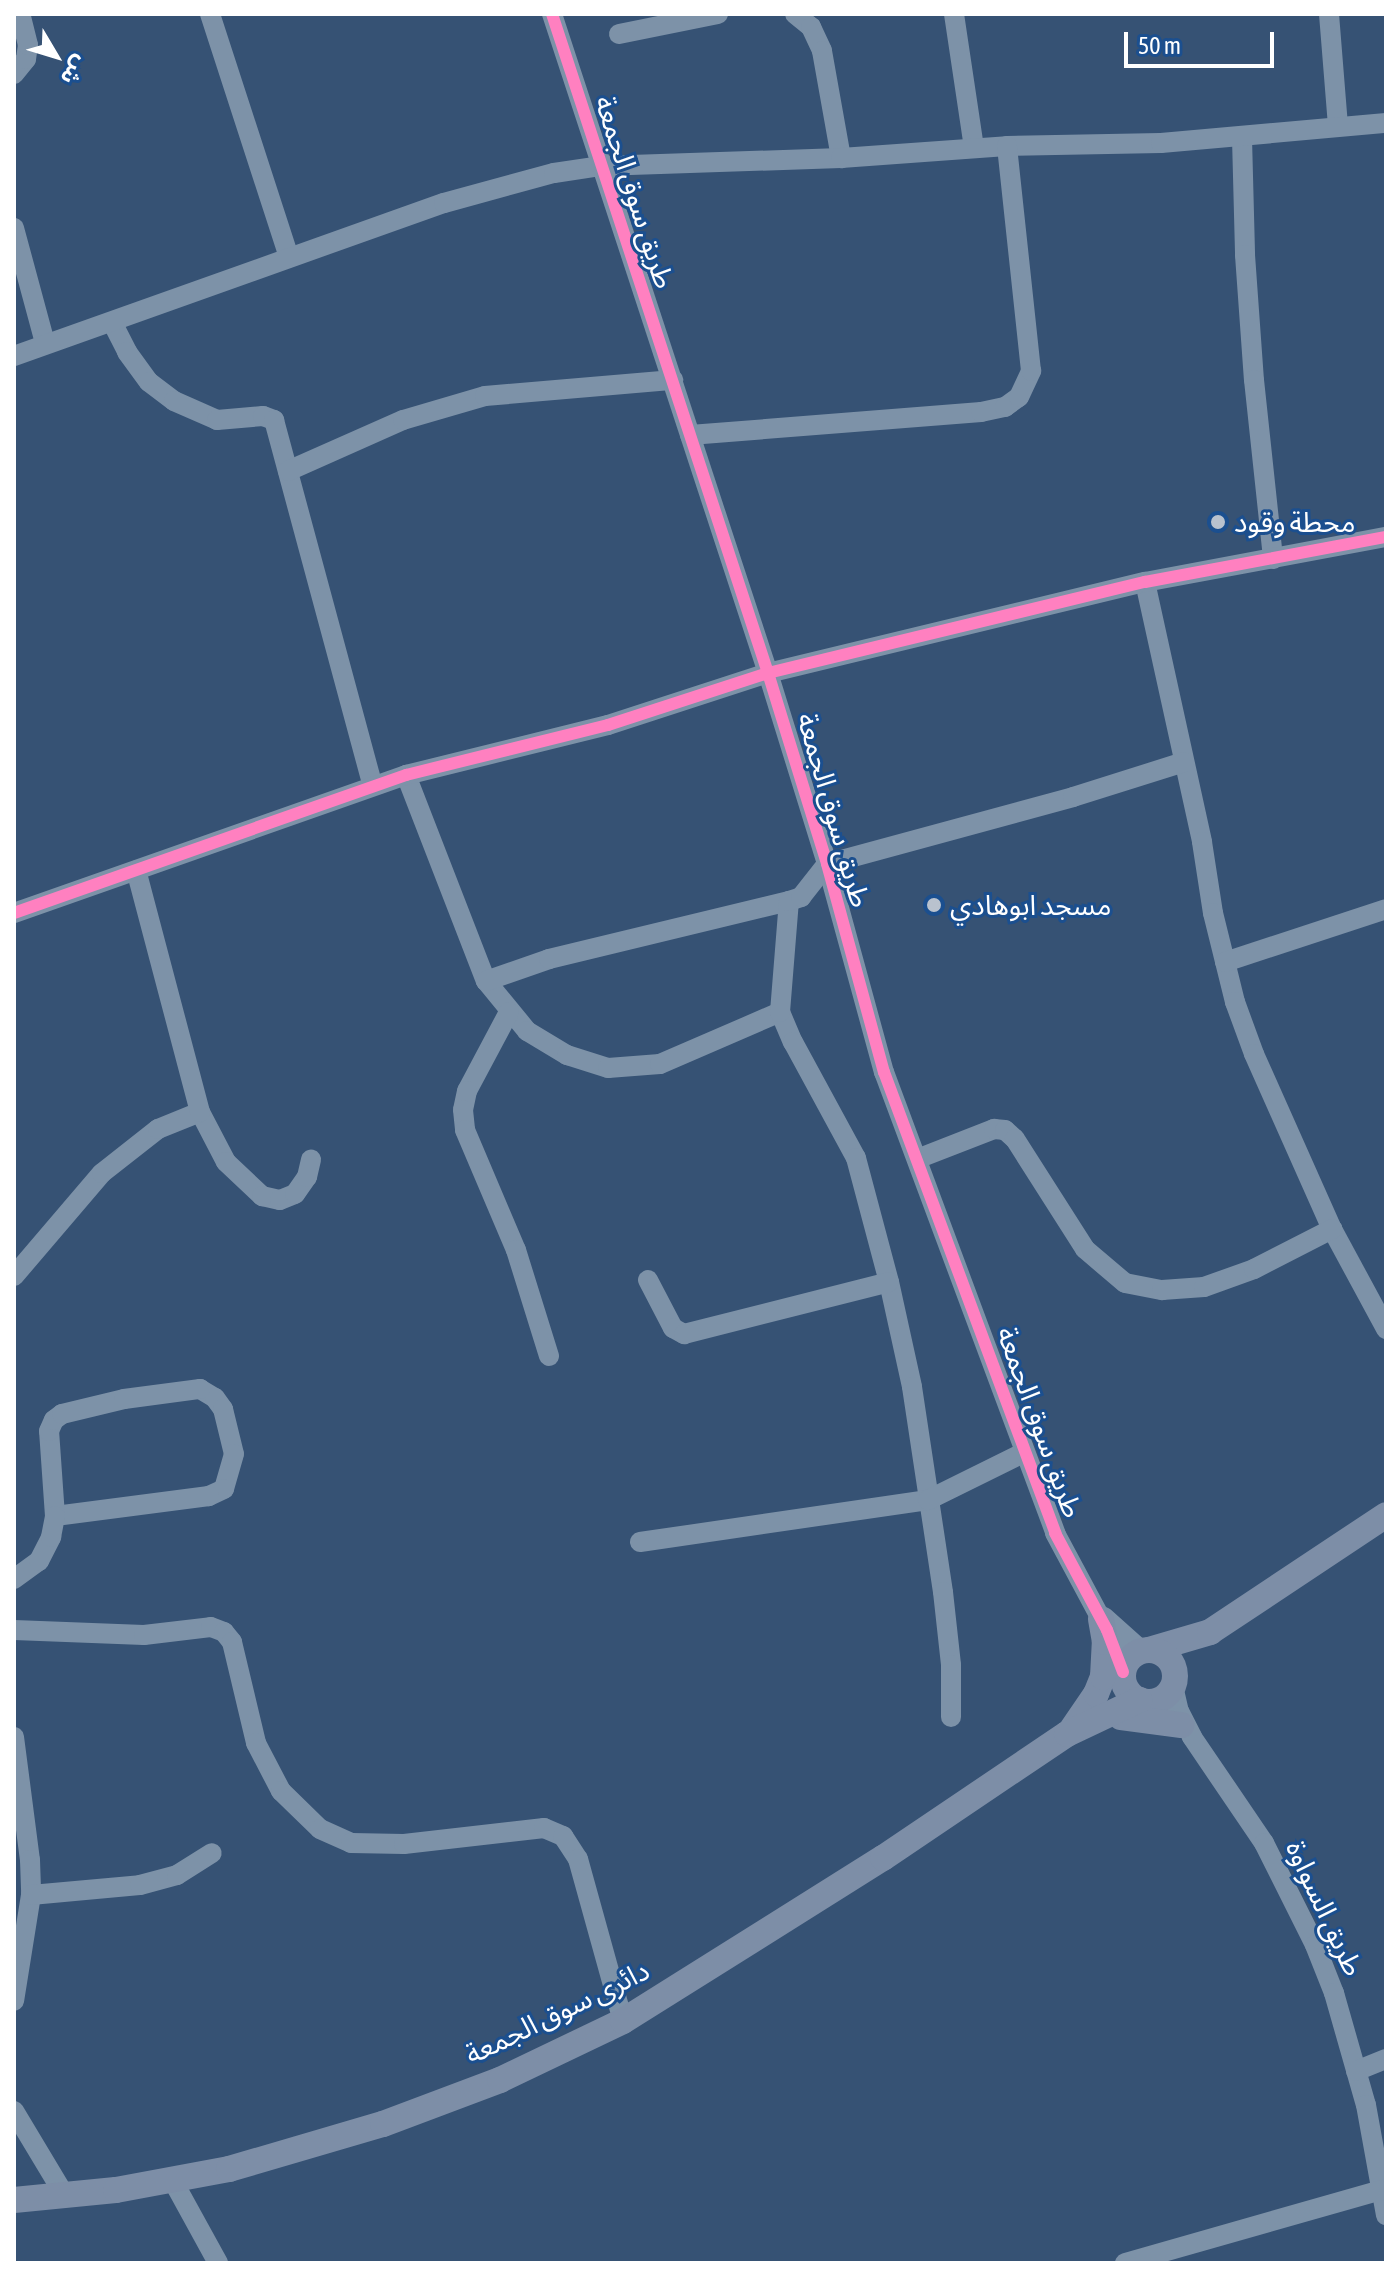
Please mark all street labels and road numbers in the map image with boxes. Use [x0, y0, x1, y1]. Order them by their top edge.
street label: طريق سوق الجمعة [588, 91, 682, 293]
street label: طريق سوق الجمعة [790, 709, 878, 911]
street label: طريق سوق الجمعة [990, 1322, 1090, 1522]
street label: طريق السواوة [1279, 1835, 1371, 1981]
street label: دائرى سوق الجمعة [459, 1953, 655, 2071]

